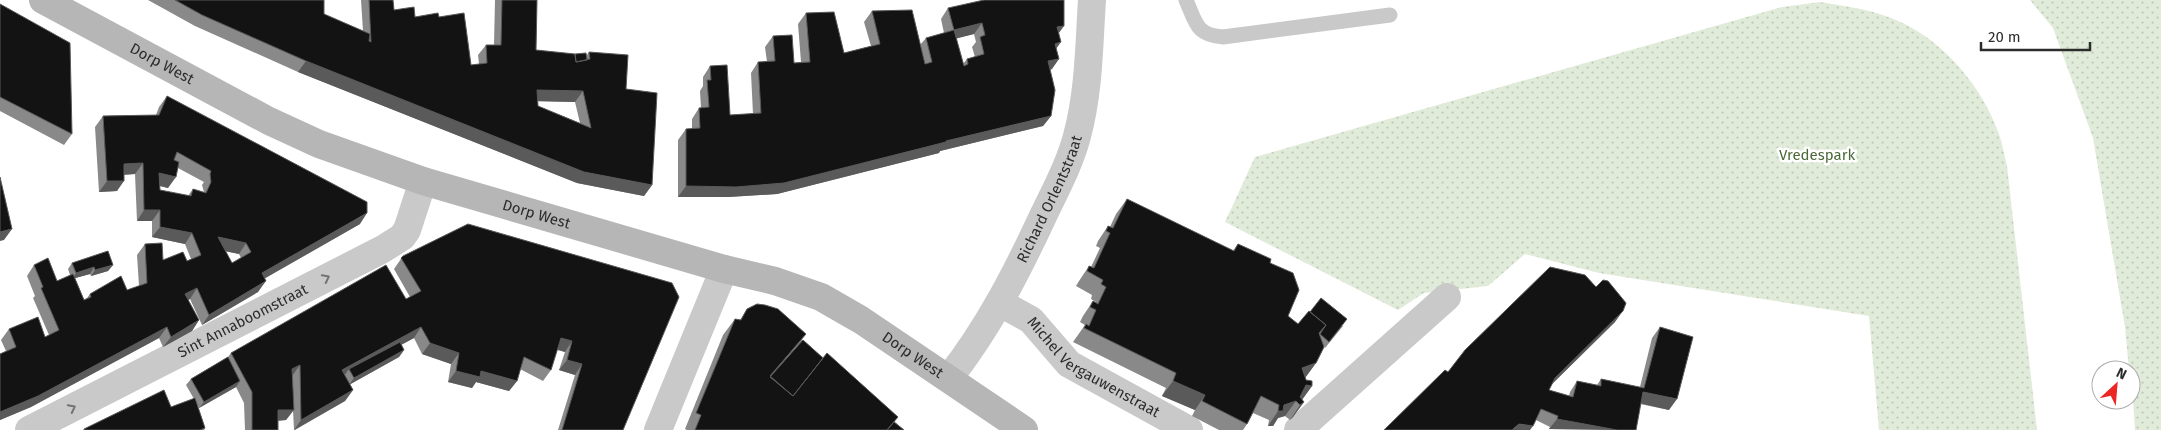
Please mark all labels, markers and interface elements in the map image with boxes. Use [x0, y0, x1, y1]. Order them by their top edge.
scale bar [1981, 20, 2090, 52]
text: 20 m [1988, 28, 2021, 46]
street label: Dorp West [127, 39, 198, 88]
street label: Richard Orlentstraat [1013, 133, 1086, 266]
park label: Vredespark [1779, 146, 1855, 164]
street label: Dorp West [500, 196, 573, 233]
one-way arrow [321, 274, 330, 284]
street label: Sint Annaboomstraat [175, 280, 311, 361]
street label: Michel Vergauwenstraat [1023, 313, 1164, 422]
street label: Dorp West [879, 328, 947, 382]
north arrow [2091, 360, 2141, 410]
text: N [2114, 364, 2129, 383]
one-way arrow [67, 404, 76, 414]

